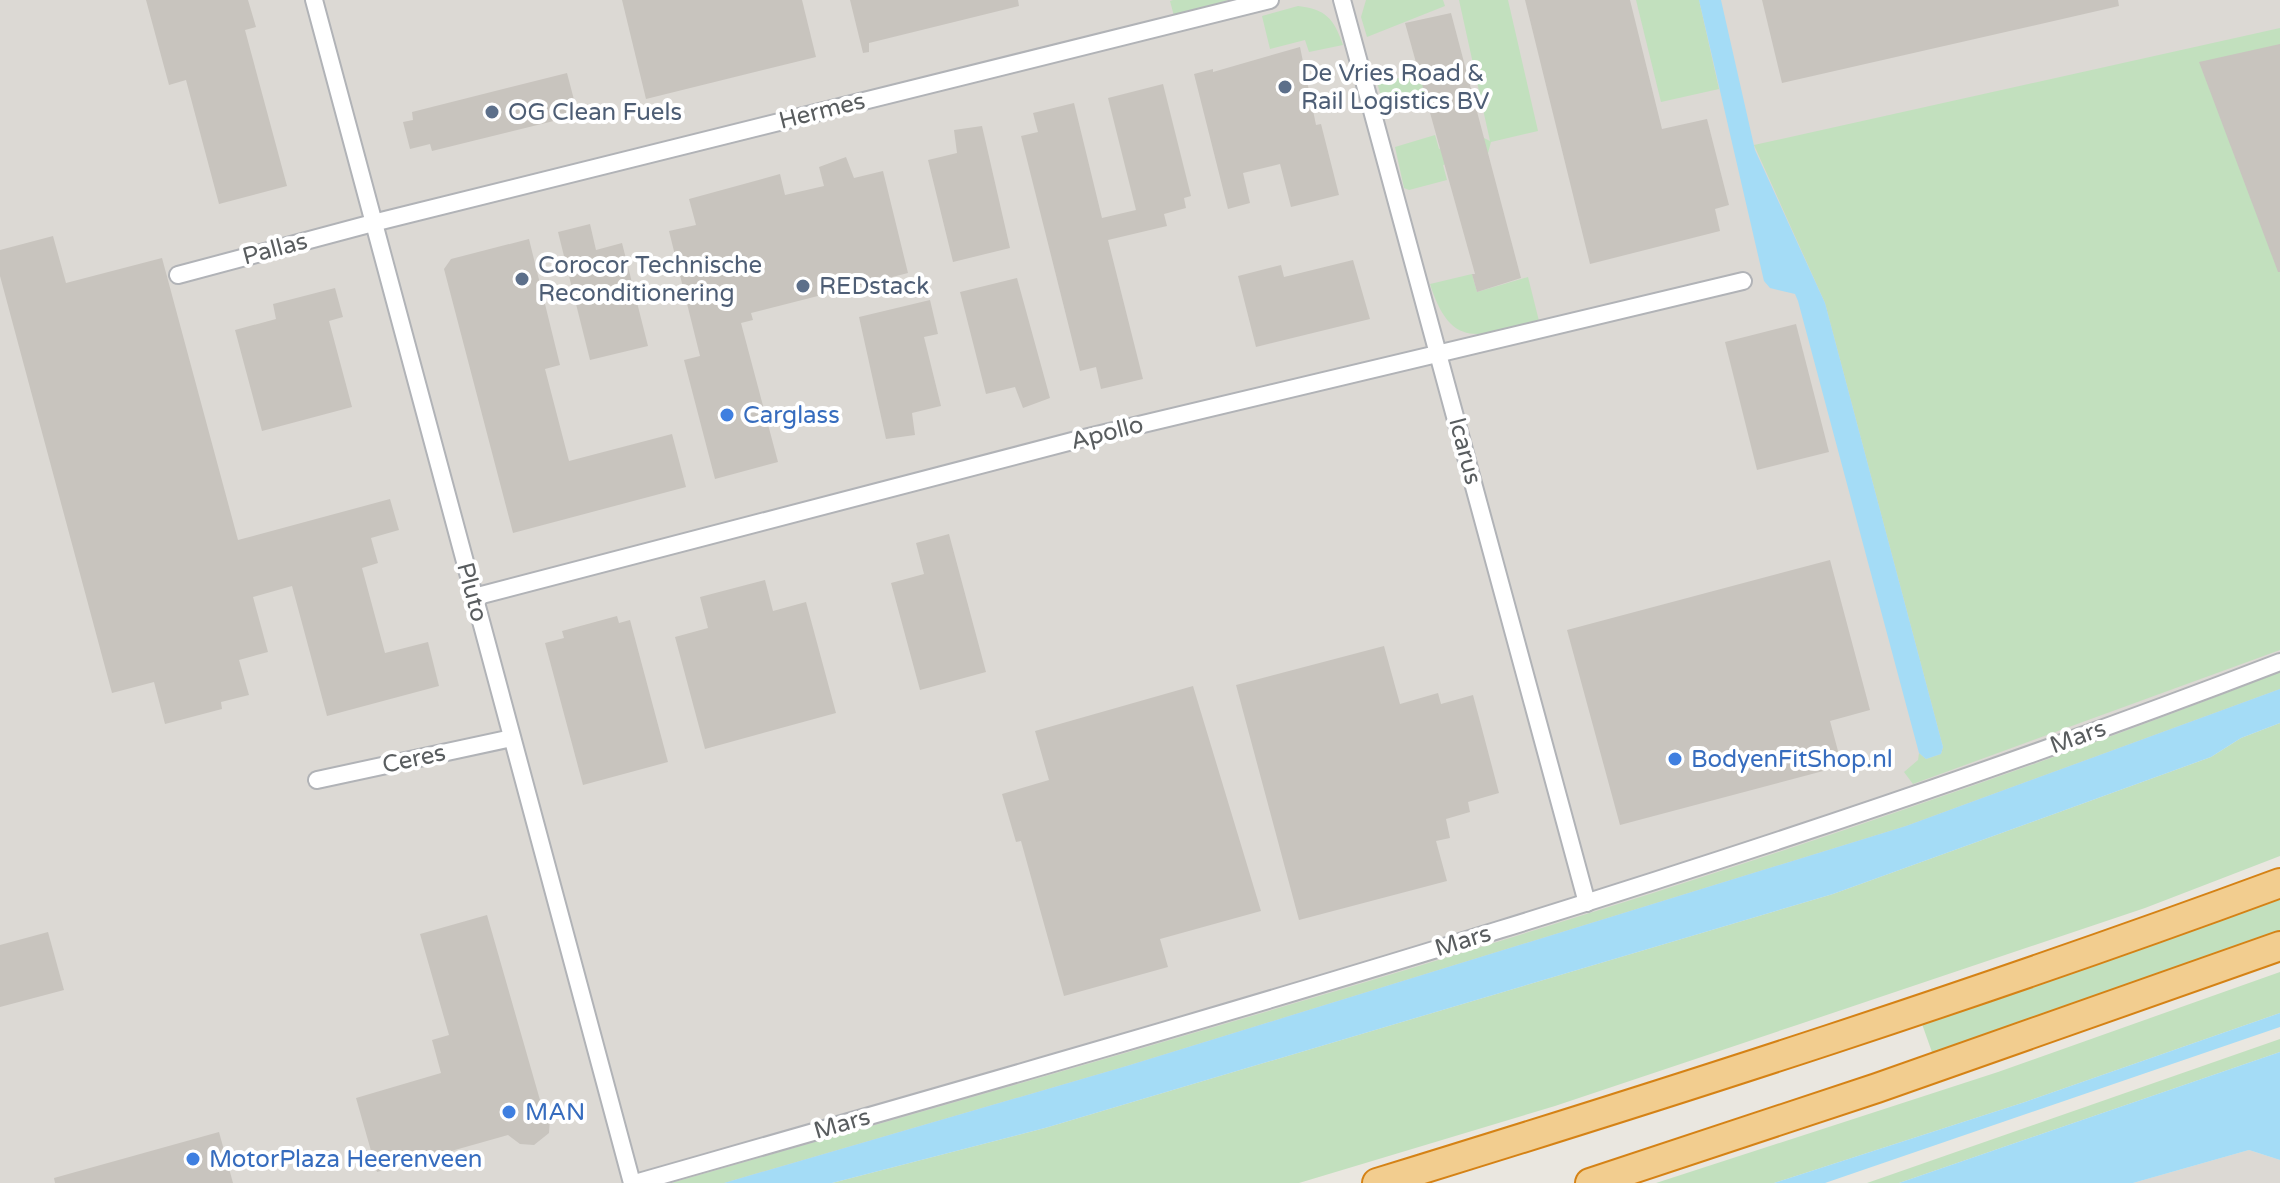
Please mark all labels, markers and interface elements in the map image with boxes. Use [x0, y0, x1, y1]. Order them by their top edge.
place label: De Vries Road & Rail Logistics BV [1301, 59, 1490, 116]
marker: De Vries Road & Rail Logistics BV [1276, 78, 1294, 96]
street label: Hermes [776, 86, 868, 136]
place label: OG Clean Fuels [508, 98, 682, 127]
marker: OG Clean Fuels [483, 103, 501, 121]
street label: Pallas [239, 226, 311, 272]
place label: Corocor Technische Reconditionering [538, 251, 762, 308]
marker: Corocor Technische Reconditionering [513, 270, 531, 288]
place label: REDstack [819, 272, 929, 301]
marker: REDstack [794, 277, 812, 295]
place label: Carglass [743, 401, 840, 430]
marker: Carglass [718, 406, 736, 424]
street label: Apollo [1068, 410, 1146, 456]
street label: Icarus [1442, 414, 1488, 488]
street label: Pluto [450, 559, 494, 625]
street label: Mars [2046, 714, 2110, 760]
street label: Ceres [380, 738, 448, 780]
place label: BodyenFitShop.nl [1691, 745, 1893, 774]
marker: BodyenFitShop.nl [1666, 750, 1684, 768]
street label: Mars [1431, 919, 1495, 963]
place label: MAN [525, 1098, 585, 1127]
street label: Mars [810, 1102, 874, 1146]
marker: MAN [500, 1103, 518, 1121]
place label: MotorPlaza Heerenveen [209, 1145, 482, 1174]
marker: MotorPlaza Heerenveen [184, 1150, 202, 1168]

